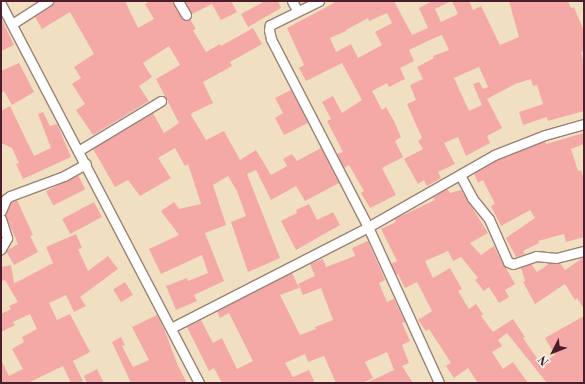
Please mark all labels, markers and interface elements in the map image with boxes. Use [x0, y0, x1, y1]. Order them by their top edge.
north arrow [533, 332, 573, 372]
text: N [536, 352, 552, 368]

